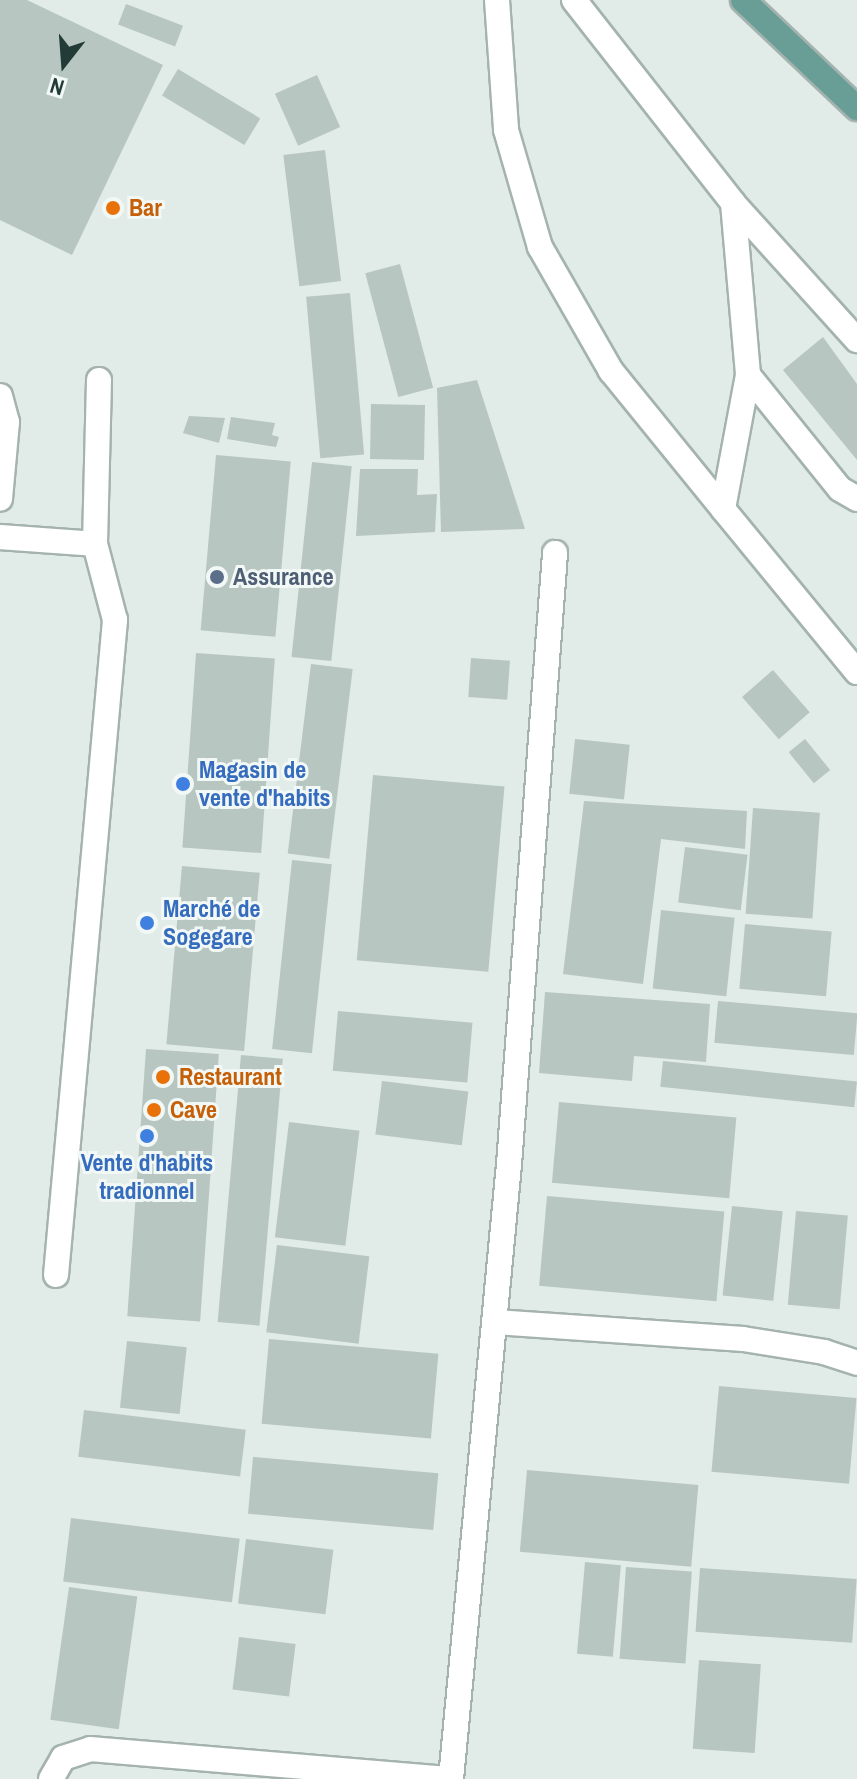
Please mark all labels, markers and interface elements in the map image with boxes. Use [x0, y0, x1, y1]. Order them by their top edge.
north arrow [24, 24, 104, 104]
text: N [46, 71, 68, 103]
place label: Bar [129, 194, 162, 222]
marker: Bar [104, 199, 122, 217]
place label: Assurance [233, 563, 334, 591]
marker: Assurance [208, 568, 226, 586]
place label: Magasin de vente d'habits [199, 756, 331, 812]
marker: Magasin de vente d'habits [174, 775, 192, 793]
place label: Marché de Sogegare [163, 895, 260, 951]
marker: Marché de Sogegare [138, 914, 156, 932]
place label: Restaurant [179, 1063, 282, 1091]
marker: Restaurant [154, 1068, 172, 1086]
place label: Cave [170, 1096, 217, 1124]
marker: Cave [145, 1101, 163, 1119]
marker: Vente d'habits tradionnel [138, 1127, 156, 1145]
place label: Vente d'habits tradionnel [81, 1149, 213, 1205]

